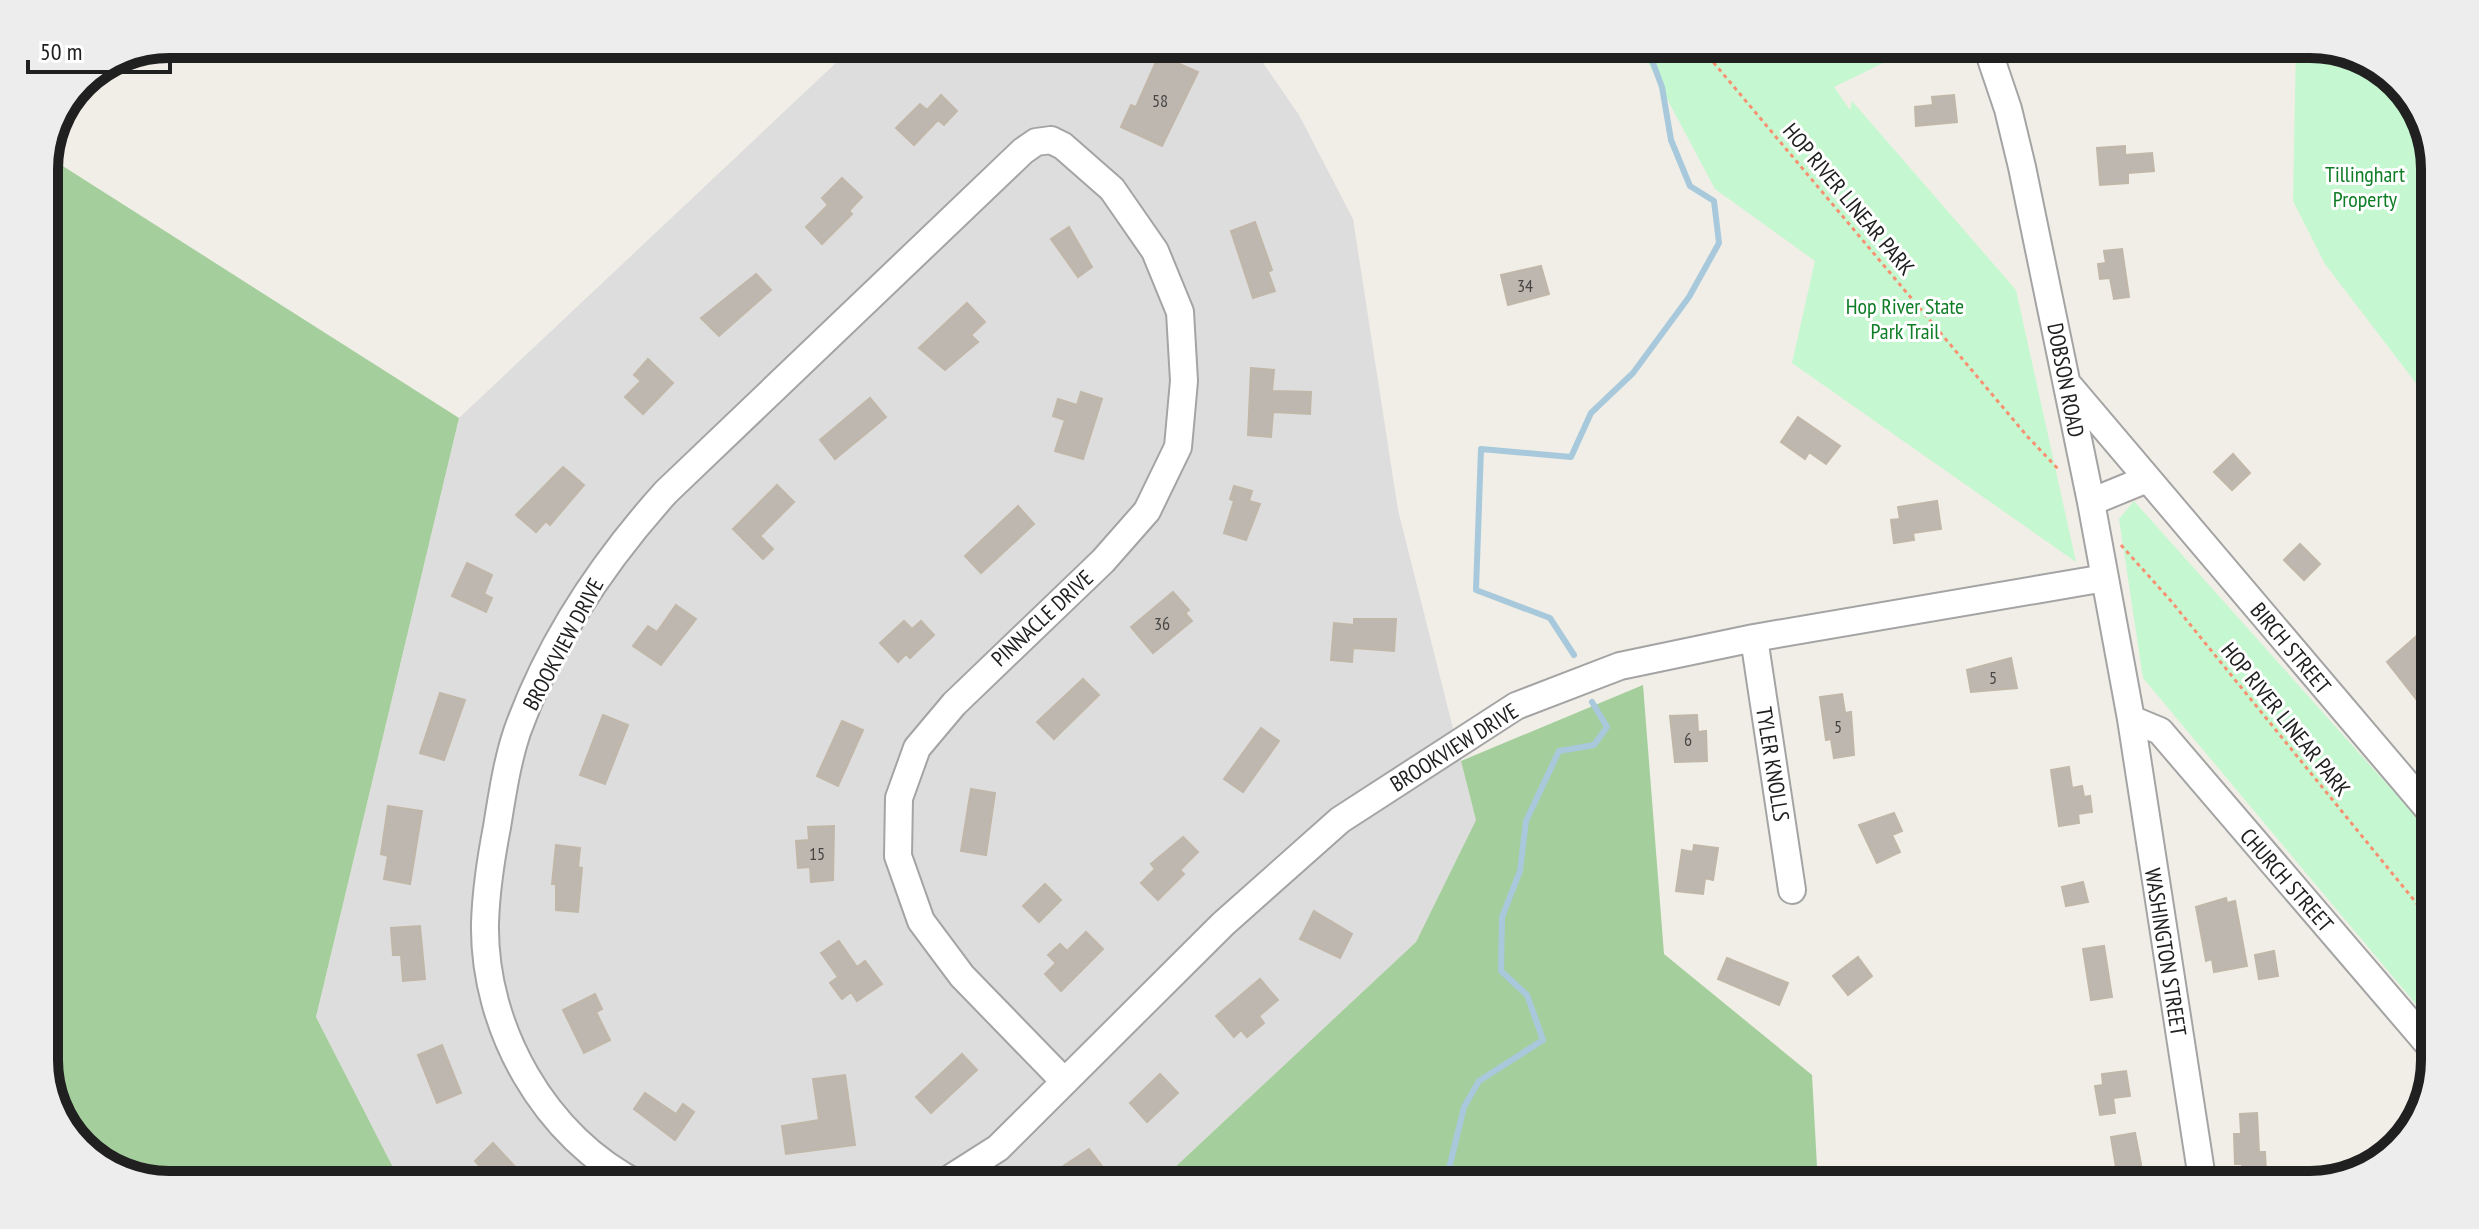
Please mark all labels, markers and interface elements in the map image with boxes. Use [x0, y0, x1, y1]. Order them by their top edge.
scale bar [28, 24, 170, 74]
text: 50 m [40, 36, 82, 67]
house number: 58 [1152, 89, 1168, 112]
street label: HOP RIVER LINEAR PARK [1777, 117, 1921, 281]
park label: Tillinghart Property [2325, 160, 2405, 213]
house number: 34 [1517, 274, 1533, 297]
park label: Hop River State Park Trail [1846, 292, 1964, 345]
street label: DOBSON ROAD [2041, 321, 2091, 439]
street label: PINNACLE DRIVE [985, 564, 1099, 672]
street label: BROOKVIEW DRIVE [516, 573, 610, 715]
street label: BIRCH STREET [2245, 597, 2337, 699]
house number: 36 [1154, 612, 1170, 635]
street label: HOP RIVER LINEAR PARK [2215, 636, 2357, 802]
house number: 5 [1989, 666, 1997, 689]
street label: BROOKVIEW DRIVE [1385, 697, 1523, 797]
street label: TYLER KNOLLS [1750, 705, 1796, 823]
house number: 5 [1834, 715, 1842, 738]
house number: 6 [1684, 728, 1692, 751]
street label: CHURCH STREET [2234, 822, 2340, 938]
house number: 15 [809, 842, 825, 865]
street label: WASHINGTON STREET [2139, 866, 2193, 1038]

